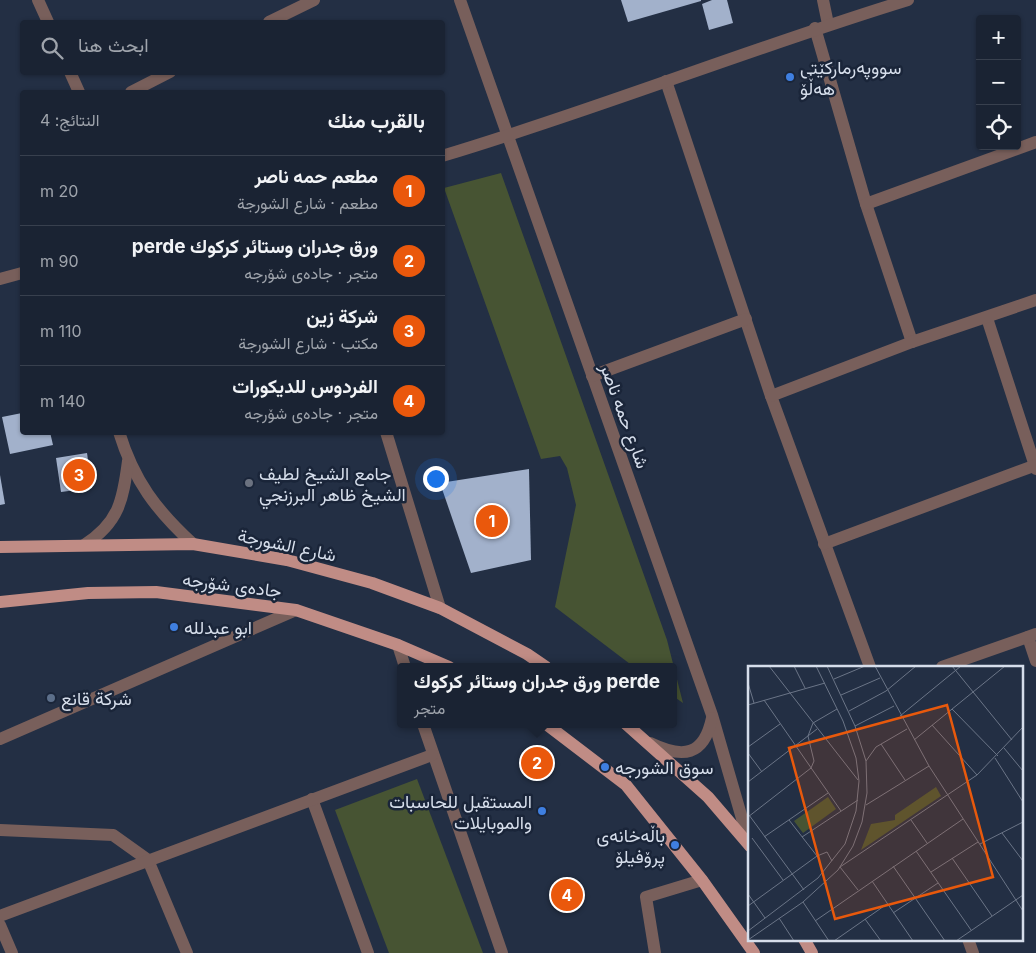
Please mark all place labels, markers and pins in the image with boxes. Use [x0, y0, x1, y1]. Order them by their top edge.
place label: سووپەرمارکێتی هەڵۆ [800, 57, 901, 100]
marker: سووپەرمارکێتی هەڵۆ [784, 71, 796, 83]
pin: 3 [63, 456, 95, 494]
place label: جامع الشيخ لطيف الشيخ ظاهر البرزنجي [259, 463, 406, 510]
marker: جامع الشيخ لطيف الشيخ ظاهر البرزنجي [243, 477, 255, 489]
pin: 1 [476, 502, 508, 540]
place label: ابو عبدلله [184, 617, 252, 639]
marker: ابو عبدلله [168, 621, 180, 633]
place label: شركة قانع [61, 688, 132, 711]
marker: شركة قانع [45, 692, 57, 704]
pin: 2 [521, 744, 553, 782]
place label: سوق الشورجه [615, 757, 713, 779]
marker: سوق الشورجه [599, 761, 611, 773]
place label: المستقبل للحاسبات والموبايلات [389, 791, 532, 834]
marker: المستقبل للحاسبات والموبايلات [536, 805, 548, 817]
place label: باڵەخانەی پرۆفیلۆ [597, 825, 665, 869]
marker: باڵەخانەی پرۆفیلۆ [669, 839, 681, 851]
pin: 4 [551, 876, 583, 914]

